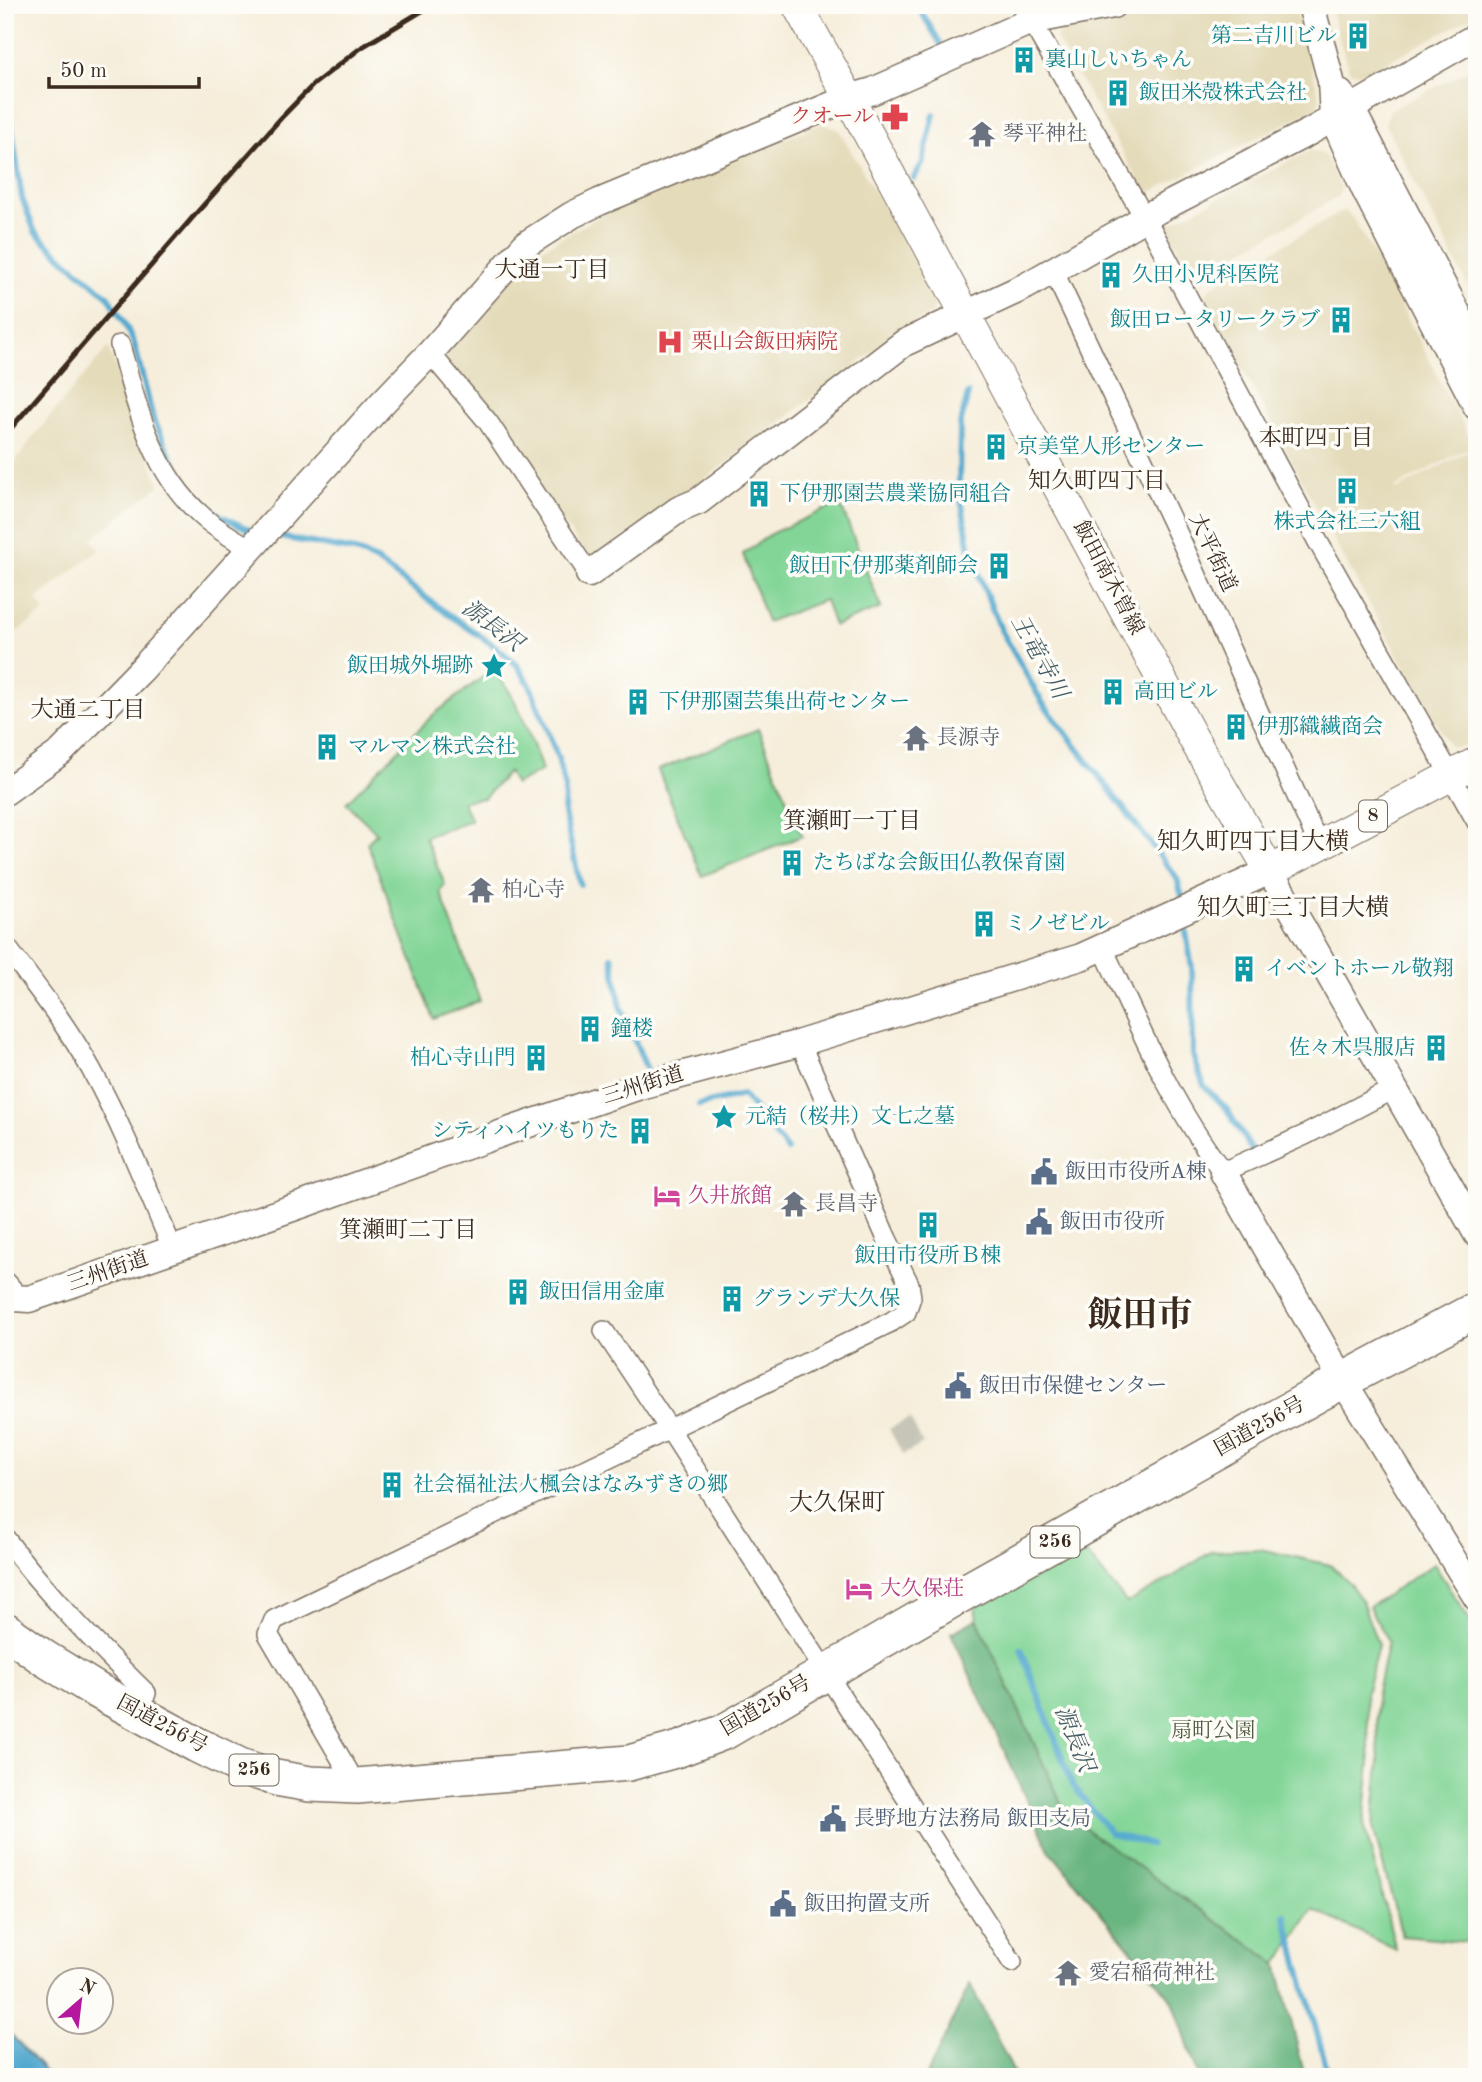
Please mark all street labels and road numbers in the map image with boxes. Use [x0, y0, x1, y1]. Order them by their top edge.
street label: 大平街道 [1185, 510, 1241, 596]
street label: 飯田南木曽線 [1069, 517, 1149, 639]
road number: 8 [1359, 800, 1387, 832]
street label: 三州街道 [599, 1062, 686, 1108]
street label: 三州街道 [64, 1247, 151, 1296]
street label: 国道256号 [1210, 1392, 1309, 1460]
road number: 256 [1030, 1526, 1080, 1558]
street label: 国道256号 [717, 1670, 814, 1740]
street label: 国道256号 [113, 1691, 212, 1758]
road number: 256 [230, 1754, 278, 1786]

